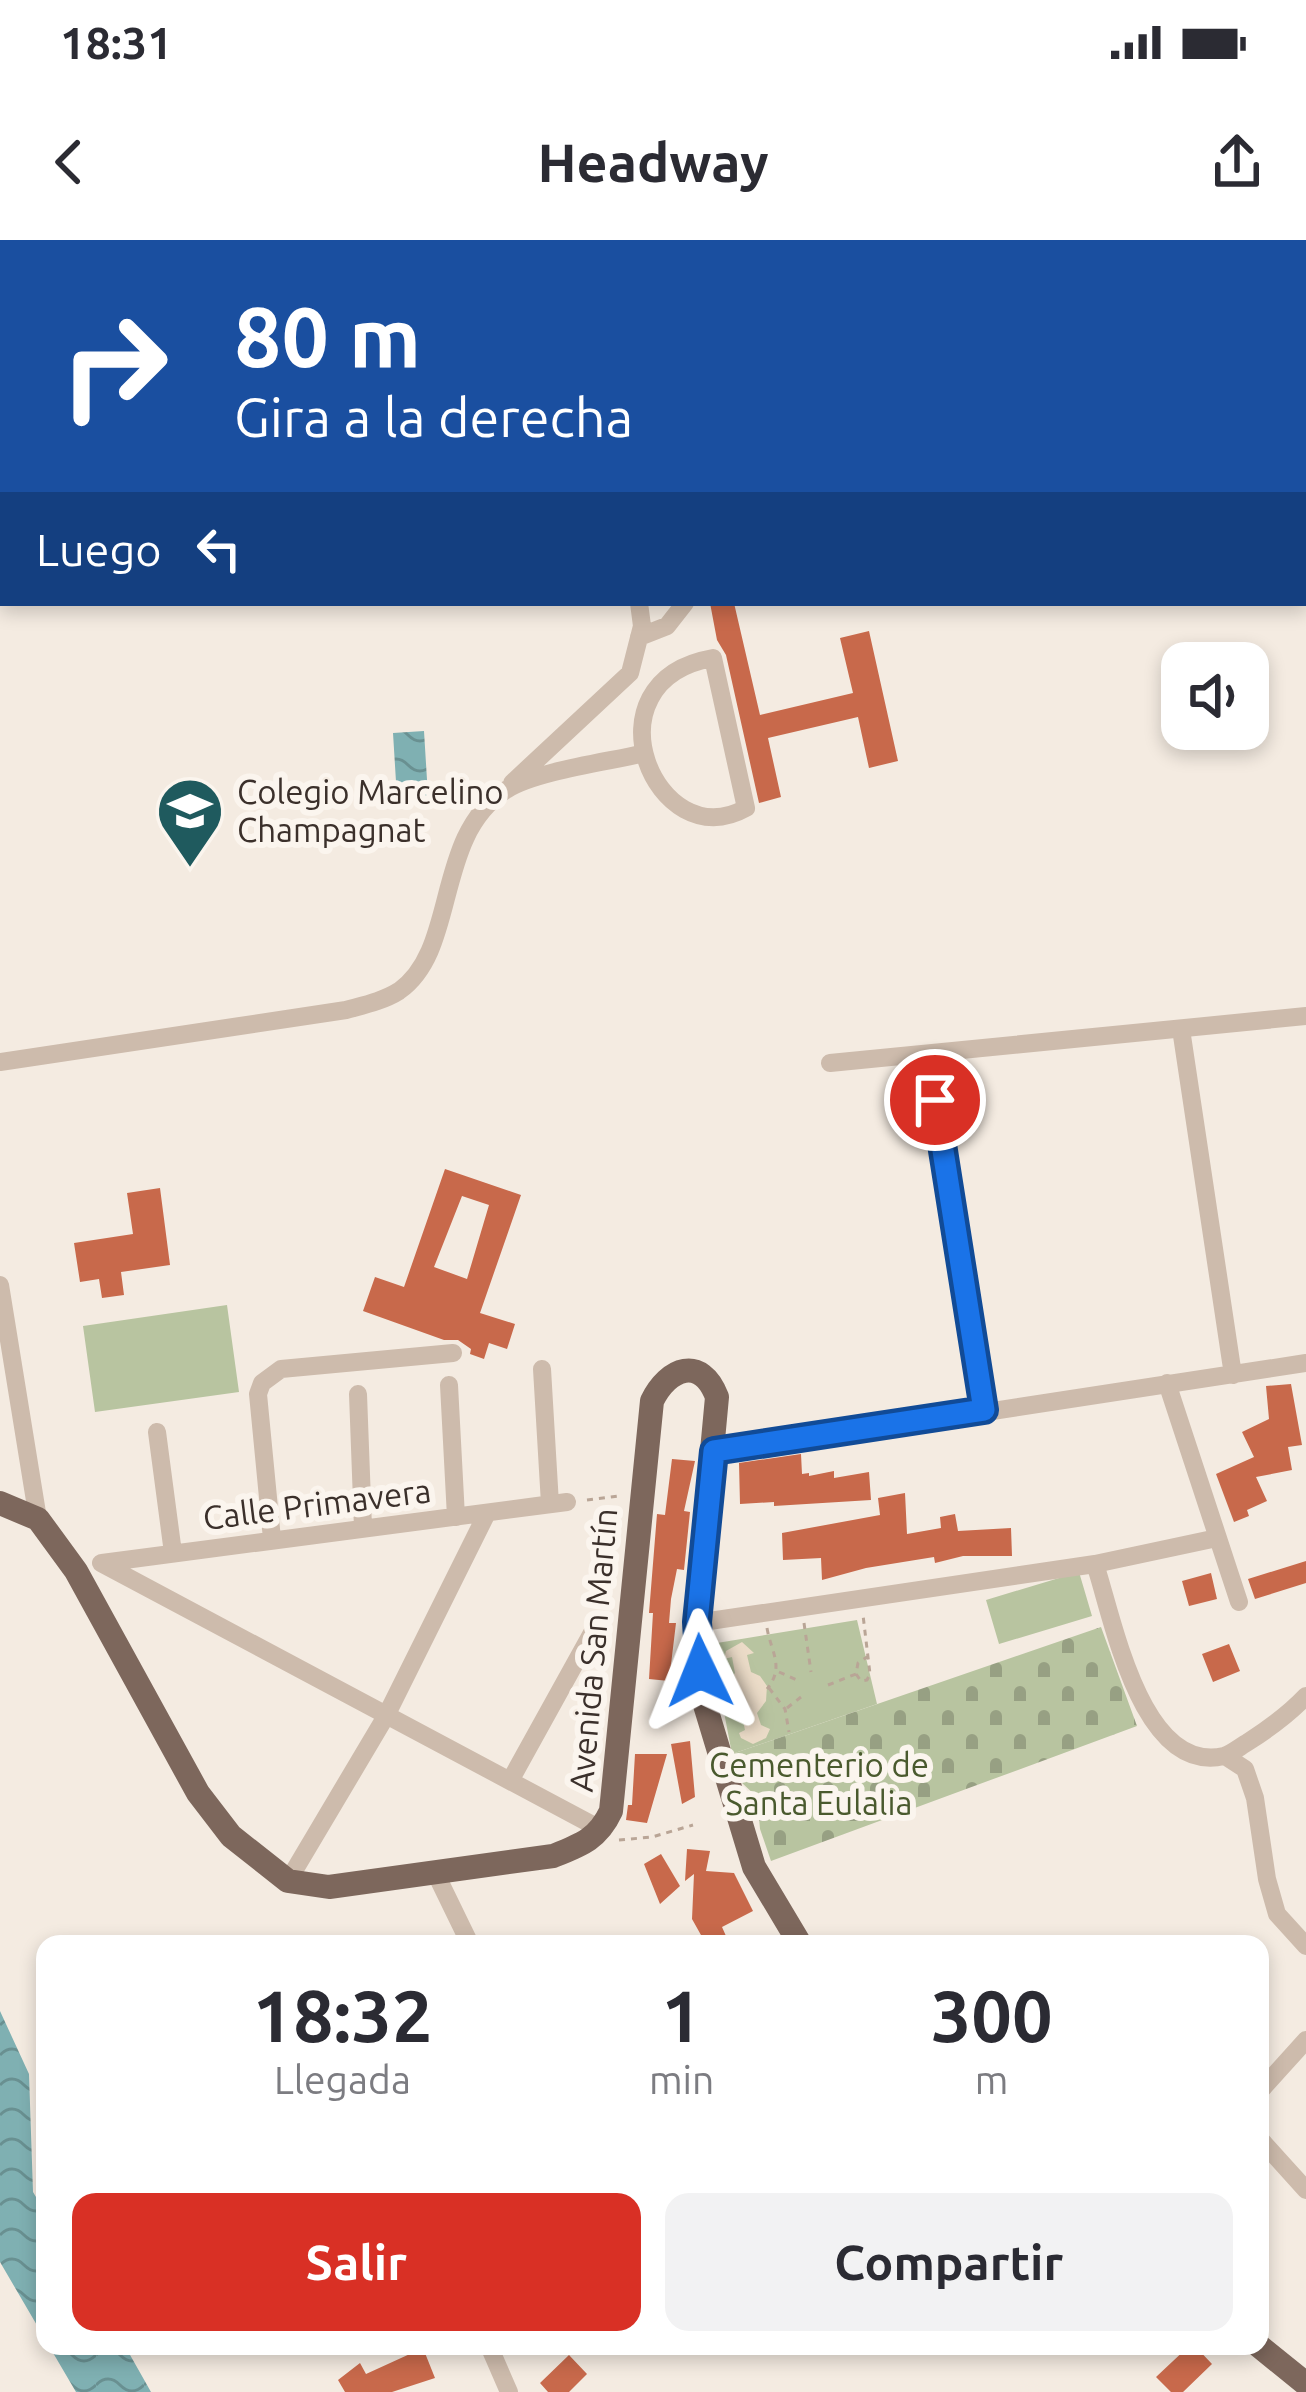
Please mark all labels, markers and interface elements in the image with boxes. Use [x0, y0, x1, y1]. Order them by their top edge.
text: 18:31 [60, 17, 173, 68]
icon: back [36, 129, 102, 195]
icon: share [1204, 129, 1270, 195]
text: Headway [537, 132, 769, 192]
icon: right [36, 288, 192, 444]
text: 80 m [234, 289, 421, 383]
text: Gira a la derecha [234, 387, 633, 447]
icon: left [186, 516, 252, 582]
text: Luego [36, 524, 162, 575]
map controls [1161, 642, 1269, 750]
button: sound [1161, 642, 1269, 750]
place label: Colegio Marcelino Champagnat [237, 773, 504, 848]
school or university icon: Colegio Marcelino Champagnat [155, 776, 225, 870]
pin [884, 1049, 986, 1151]
icon: arrive [902, 1067, 968, 1133]
street label: Calle Primavera [201, 1471, 433, 1536]
street label: Avenida San Martín [562, 1507, 623, 1793]
position arrow [637, 1608, 763, 1734]
park label: Cementerio de Santa Eulalia [709, 1746, 929, 1821]
text: 18:32 [252, 1975, 433, 2056]
text: 1 [661, 1975, 702, 2056]
text: 300 [931, 1975, 1053, 2056]
text: Llegada [274, 2058, 411, 2101]
text: min [649, 2058, 714, 2101]
text: m [975, 2058, 1008, 2101]
button: Salir [72, 2193, 641, 2331]
button: Compartir [665, 2193, 1233, 2331]

